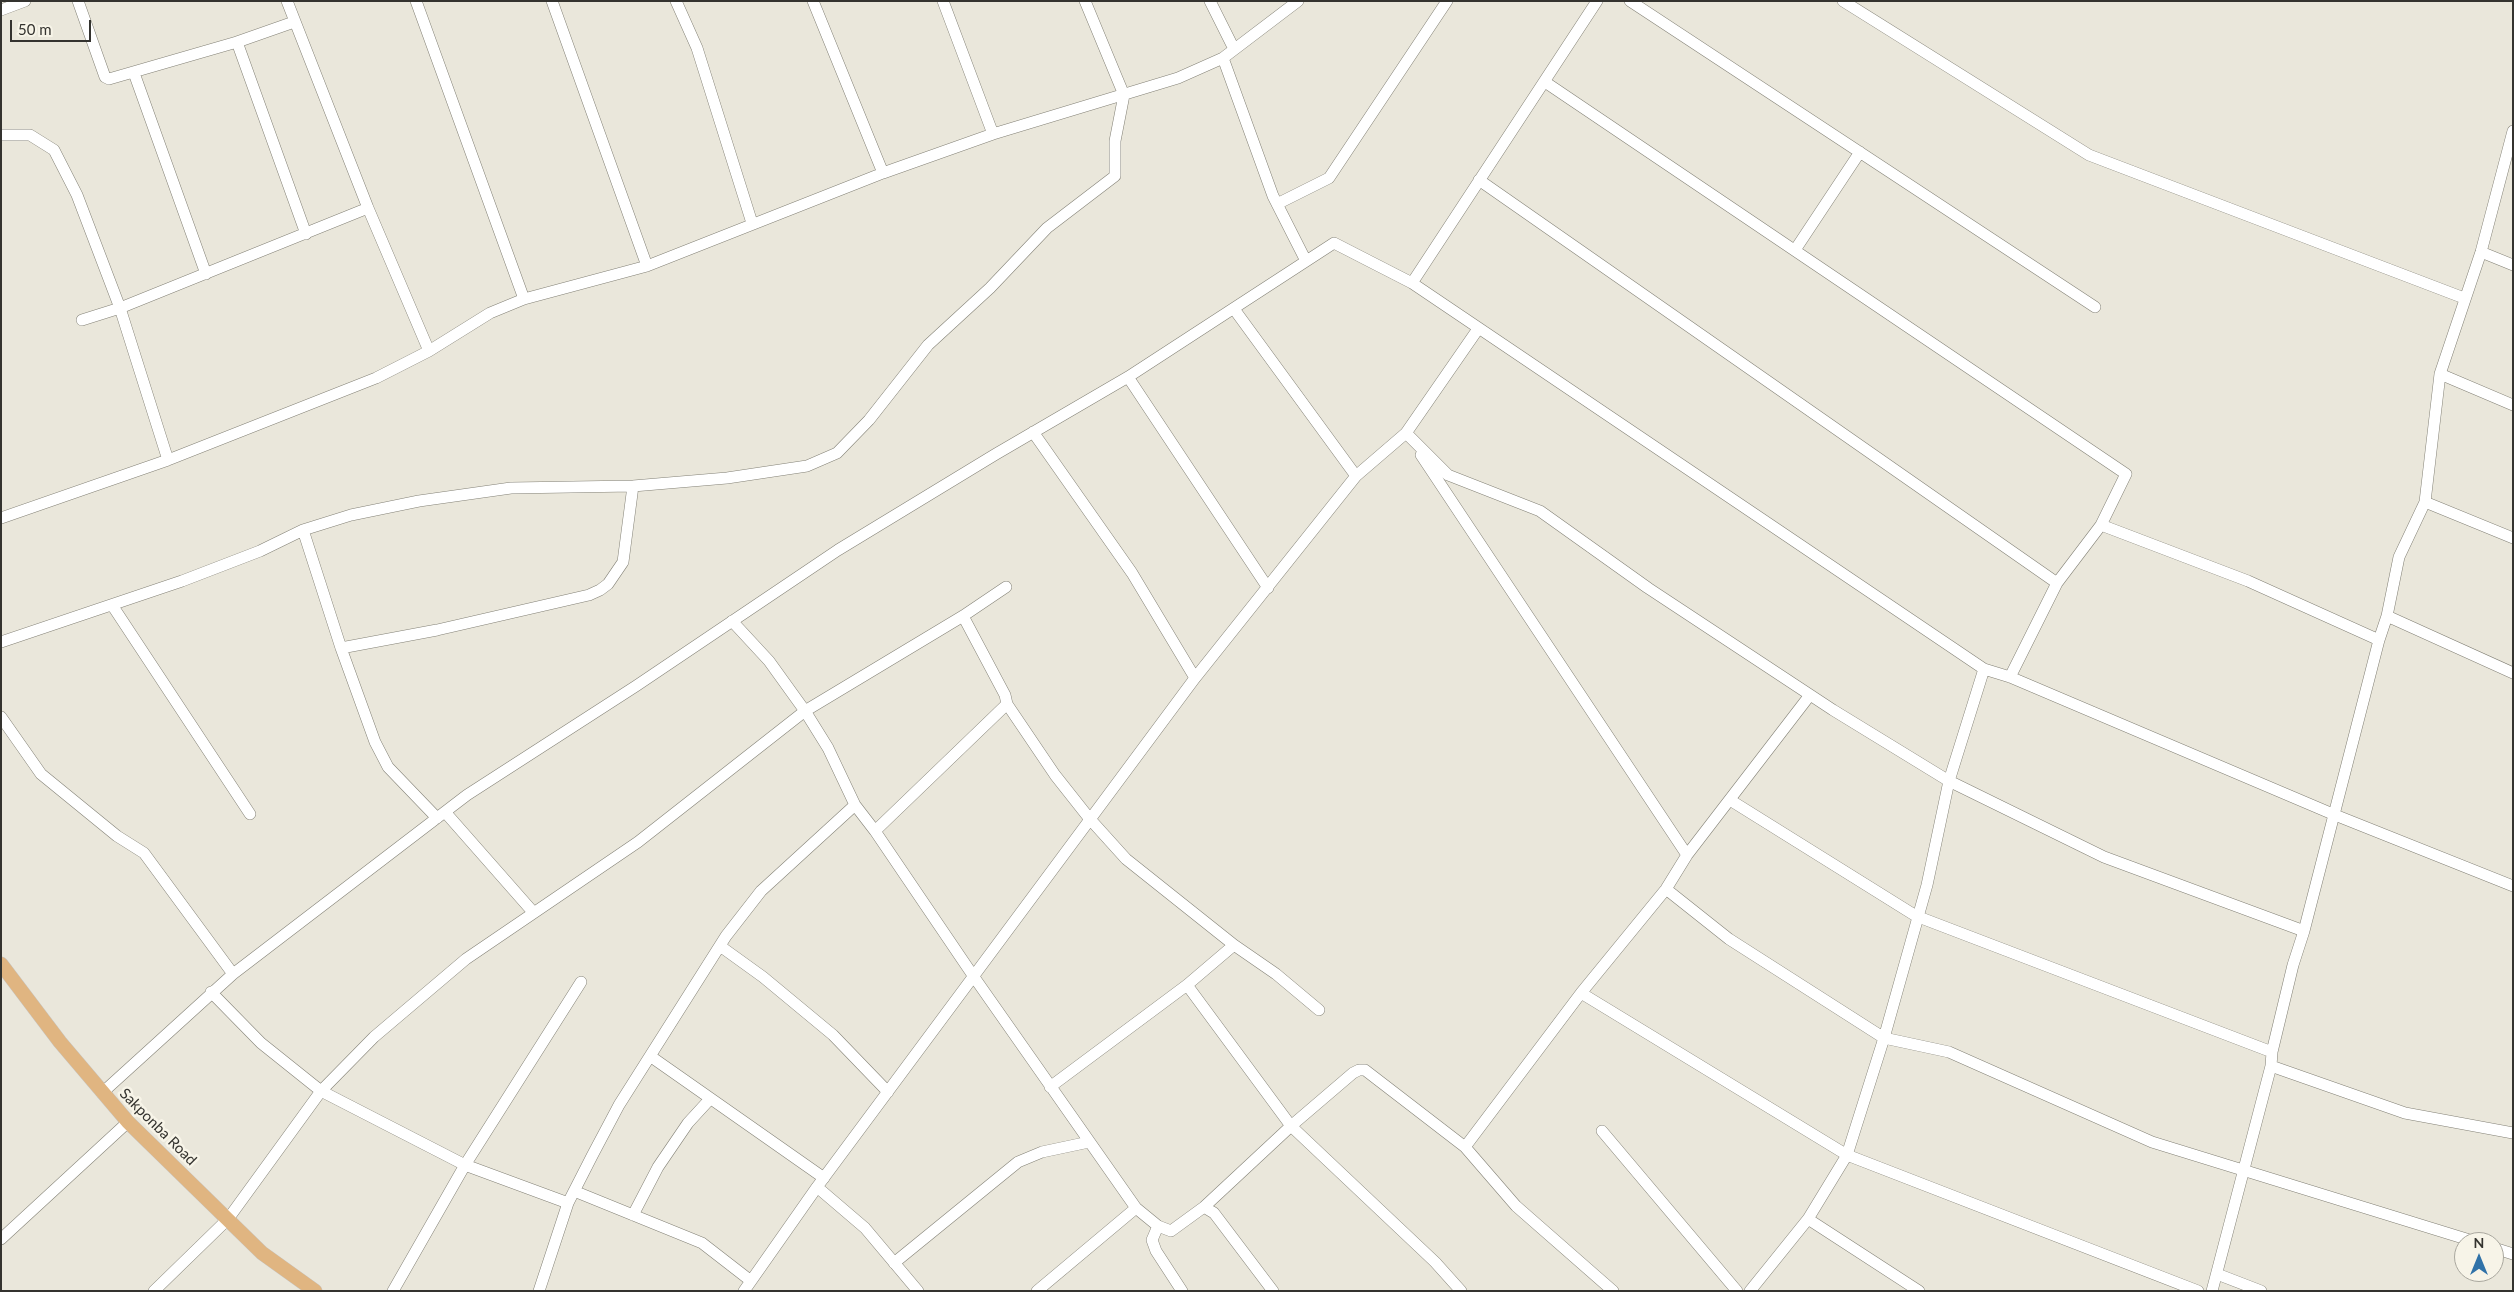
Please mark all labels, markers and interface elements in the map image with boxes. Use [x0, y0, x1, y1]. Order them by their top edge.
scale bar [12, 10, 94, 42]
text: 50 m [18, 20, 52, 38]
street label: Sakponba Road [116, 1085, 200, 1169]
north arrow [2454, 1232, 2504, 1282]
text: N [2474, 1234, 2484, 1251]

